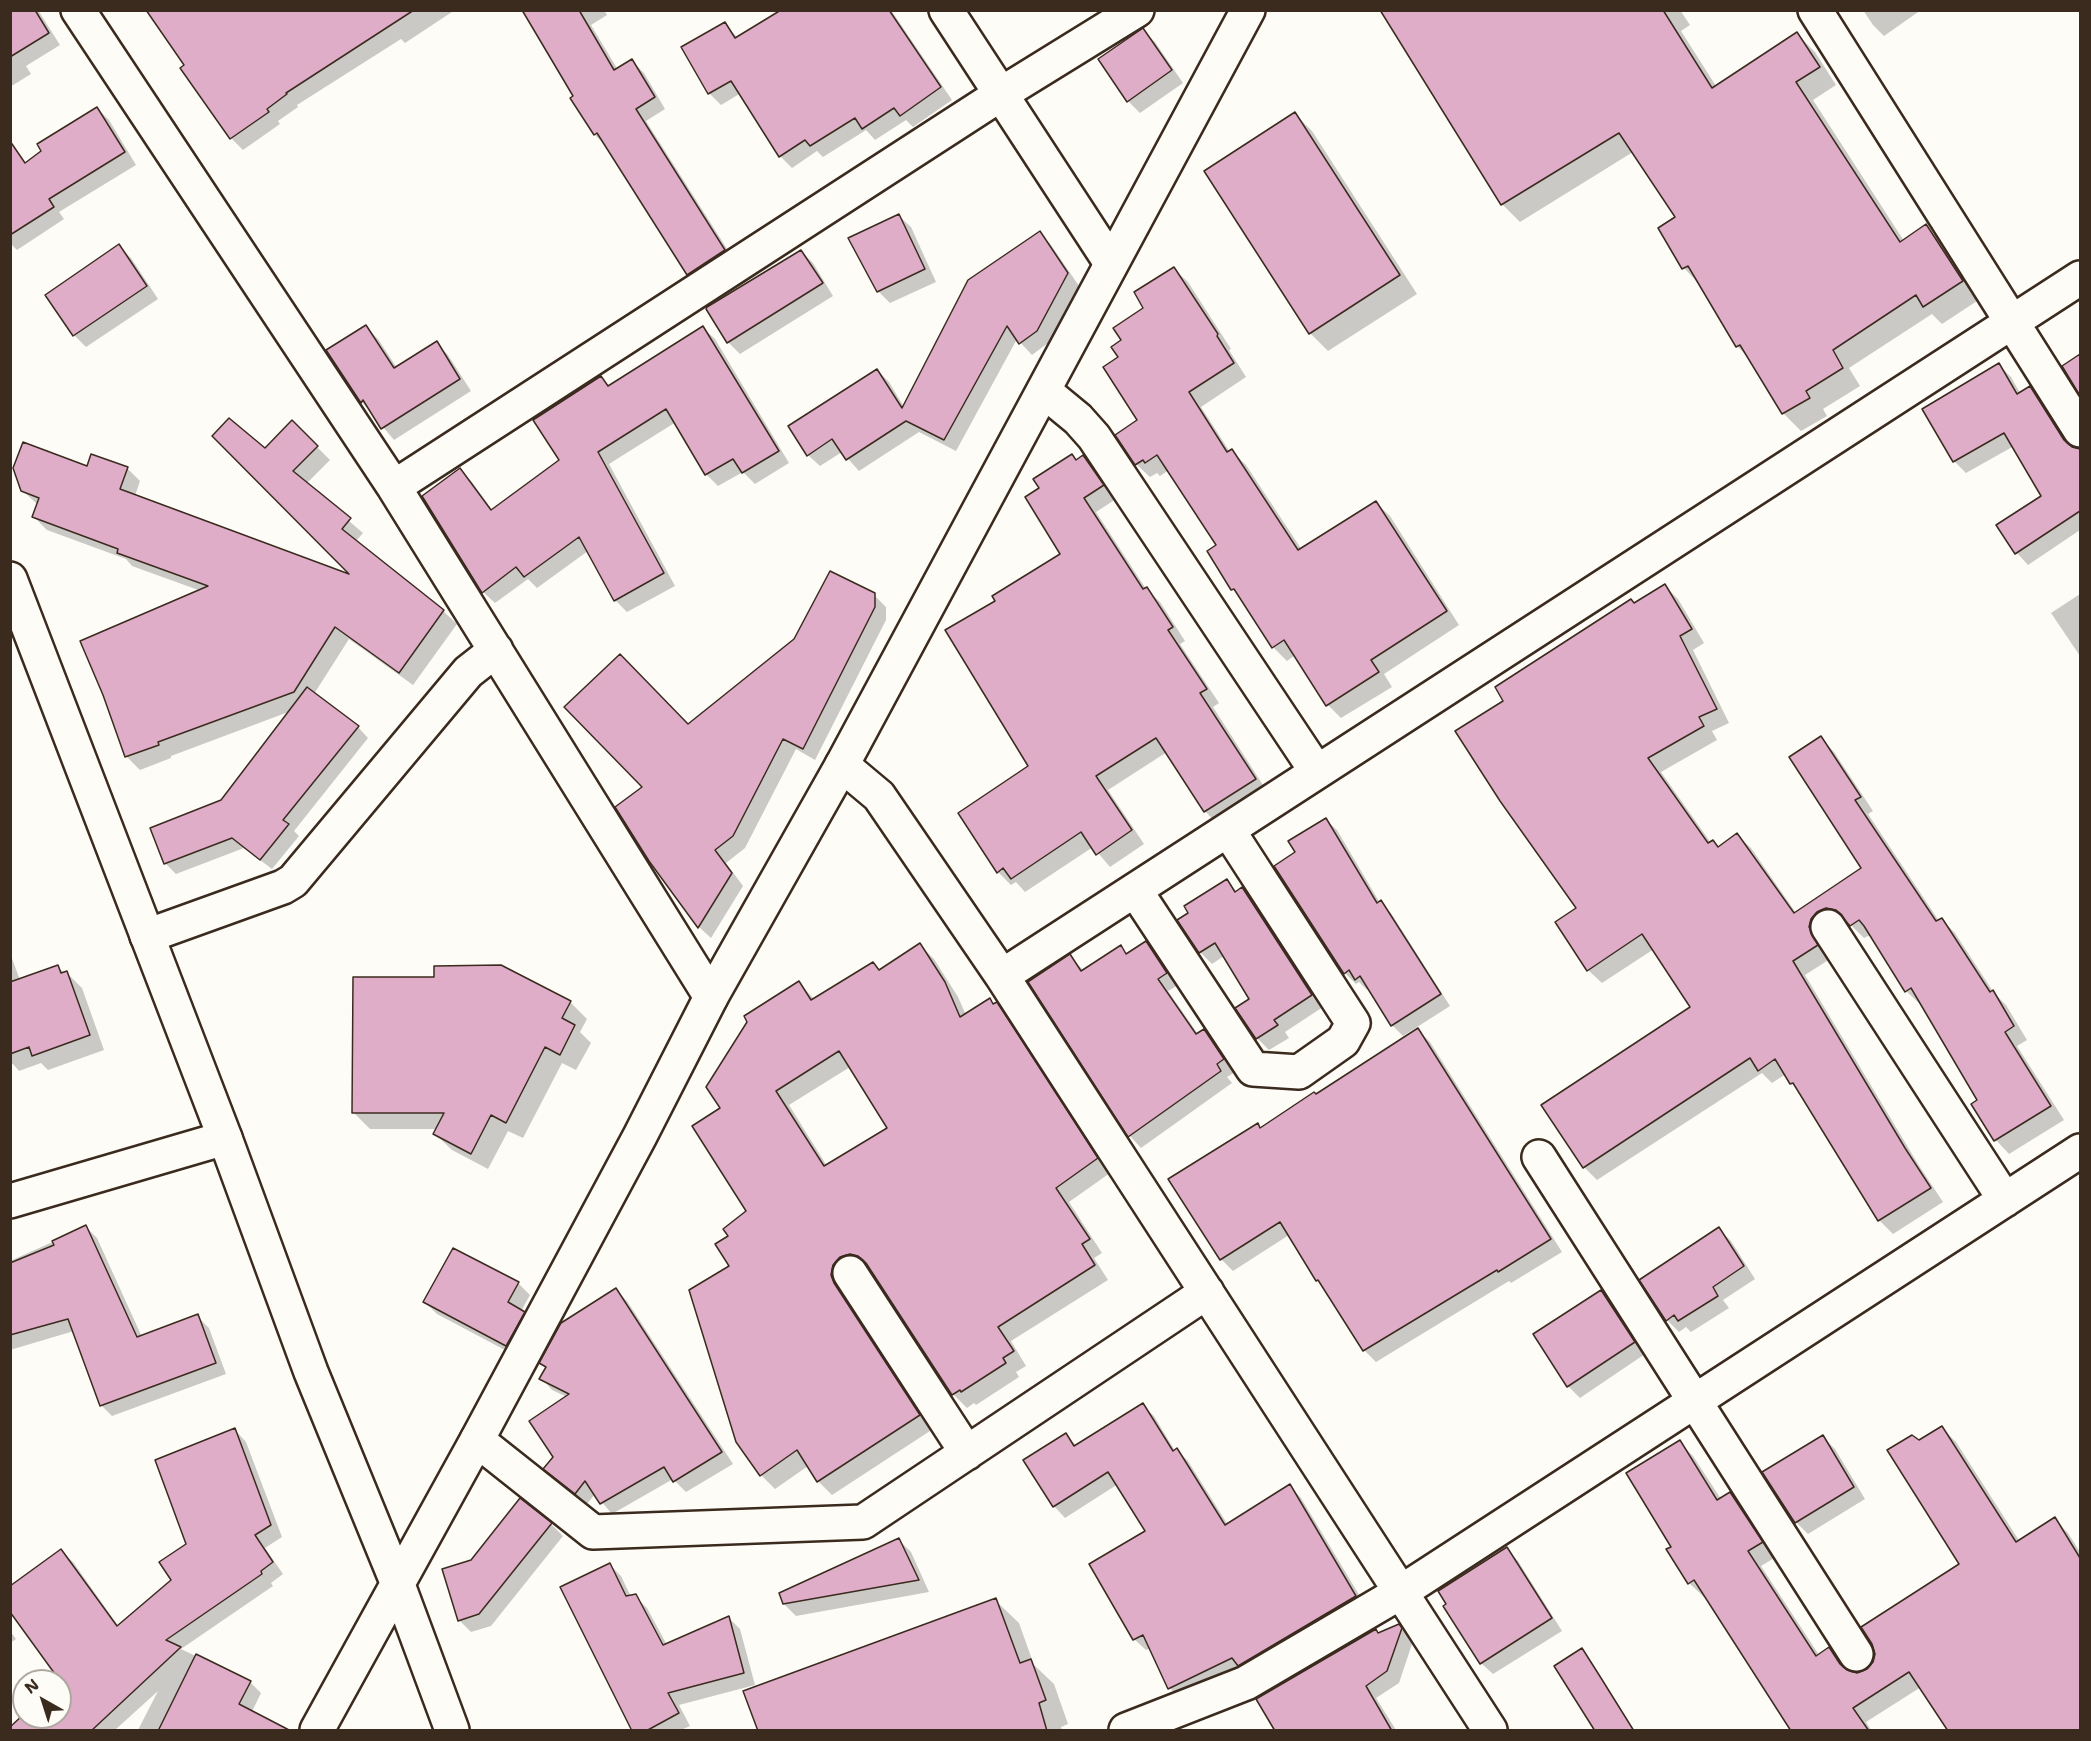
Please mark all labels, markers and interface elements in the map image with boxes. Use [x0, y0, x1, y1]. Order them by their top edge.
north arrow [12, 1669, 72, 1729]
text: N [20, 1674, 43, 1698]

